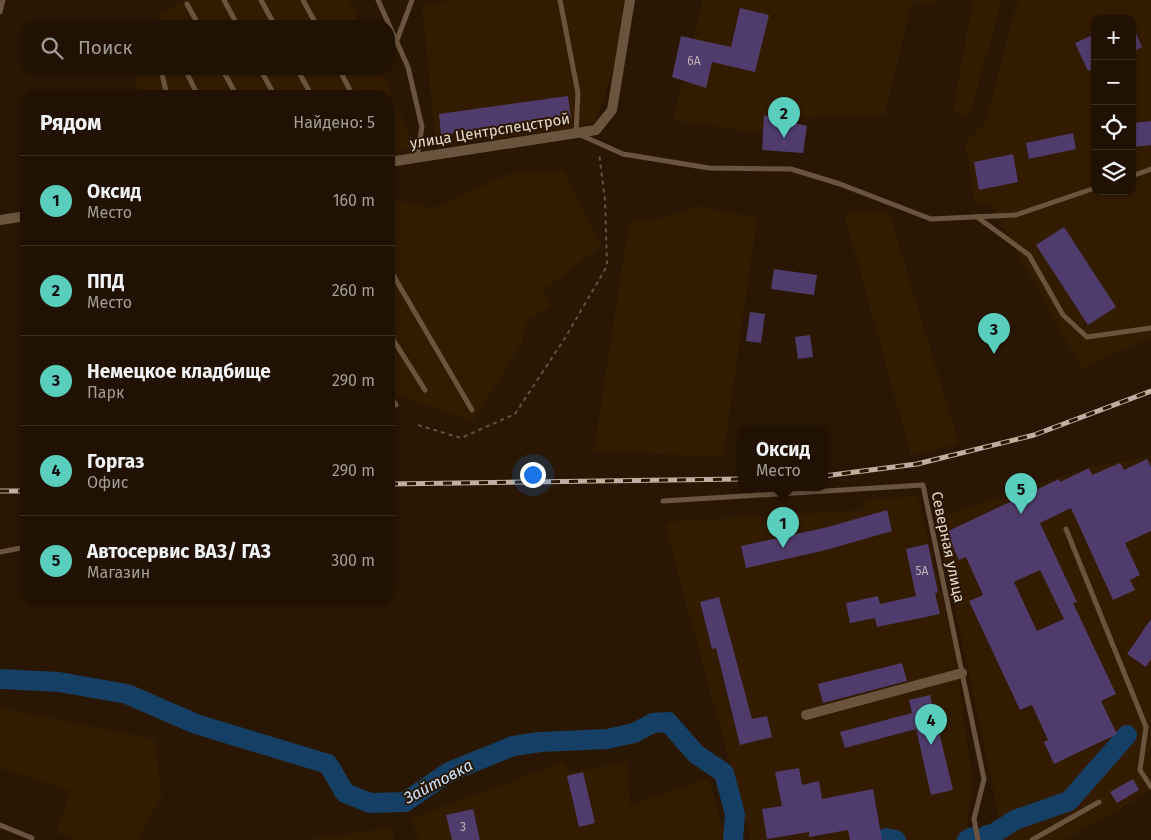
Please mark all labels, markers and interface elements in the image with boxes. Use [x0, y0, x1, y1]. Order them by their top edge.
map controls [1091, 15, 1136, 195]
button: + [1091, 15, 1136, 60]
search box [20, 20, 395, 75]
icon: search [38, 34, 66, 62]
text: Поиск [78, 36, 132, 59]
house number: 6А [687, 54, 701, 68]
button: − [1091, 60, 1136, 105]
pin: 2 [768, 97, 800, 138]
button: locate [1091, 105, 1136, 150]
street label: улица Центрспецстрой [409, 109, 571, 153]
text: Рядом [40, 110, 101, 136]
text: Найдено: 5 [293, 113, 375, 132]
button: layers [1091, 150, 1136, 195]
text: Оксид [87, 180, 141, 203]
text: 1 [52, 191, 60, 210]
text: 160 m [333, 191, 375, 210]
text: Место [87, 203, 132, 222]
text: ППД [87, 270, 124, 293]
text: 2 [52, 281, 60, 300]
text: 260 m [332, 281, 375, 300]
text: Место [87, 293, 132, 312]
pin: 3 [978, 313, 1010, 354]
text: Немецкое кладбище [87, 360, 271, 383]
text: 3 [52, 371, 60, 390]
text: 290 m [332, 371, 375, 390]
text: Парк [87, 383, 124, 402]
popup [738, 426, 828, 491]
text: Оксид [756, 438, 810, 461]
text: Горгаз [87, 450, 145, 473]
text: 4 [51, 461, 61, 480]
text: 290 m [332, 461, 375, 480]
text: Место [756, 461, 801, 480]
your location [520, 462, 546, 488]
text: Офис [87, 473, 128, 492]
pin: 5 [1005, 473, 1037, 514]
street label: Северная улица [927, 490, 969, 604]
pin: 1 [767, 507, 799, 548]
text: Автосервис ВАЗ/ ГАЗ [87, 540, 271, 563]
text: 5 [52, 551, 60, 570]
text: 300 m [331, 551, 375, 570]
text: Магазин [87, 563, 150, 582]
house number: 5А [916, 564, 929, 578]
pin: 4 [915, 704, 947, 745]
water label: Зайтовка [400, 755, 476, 808]
house number: 3 [460, 820, 466, 834]

